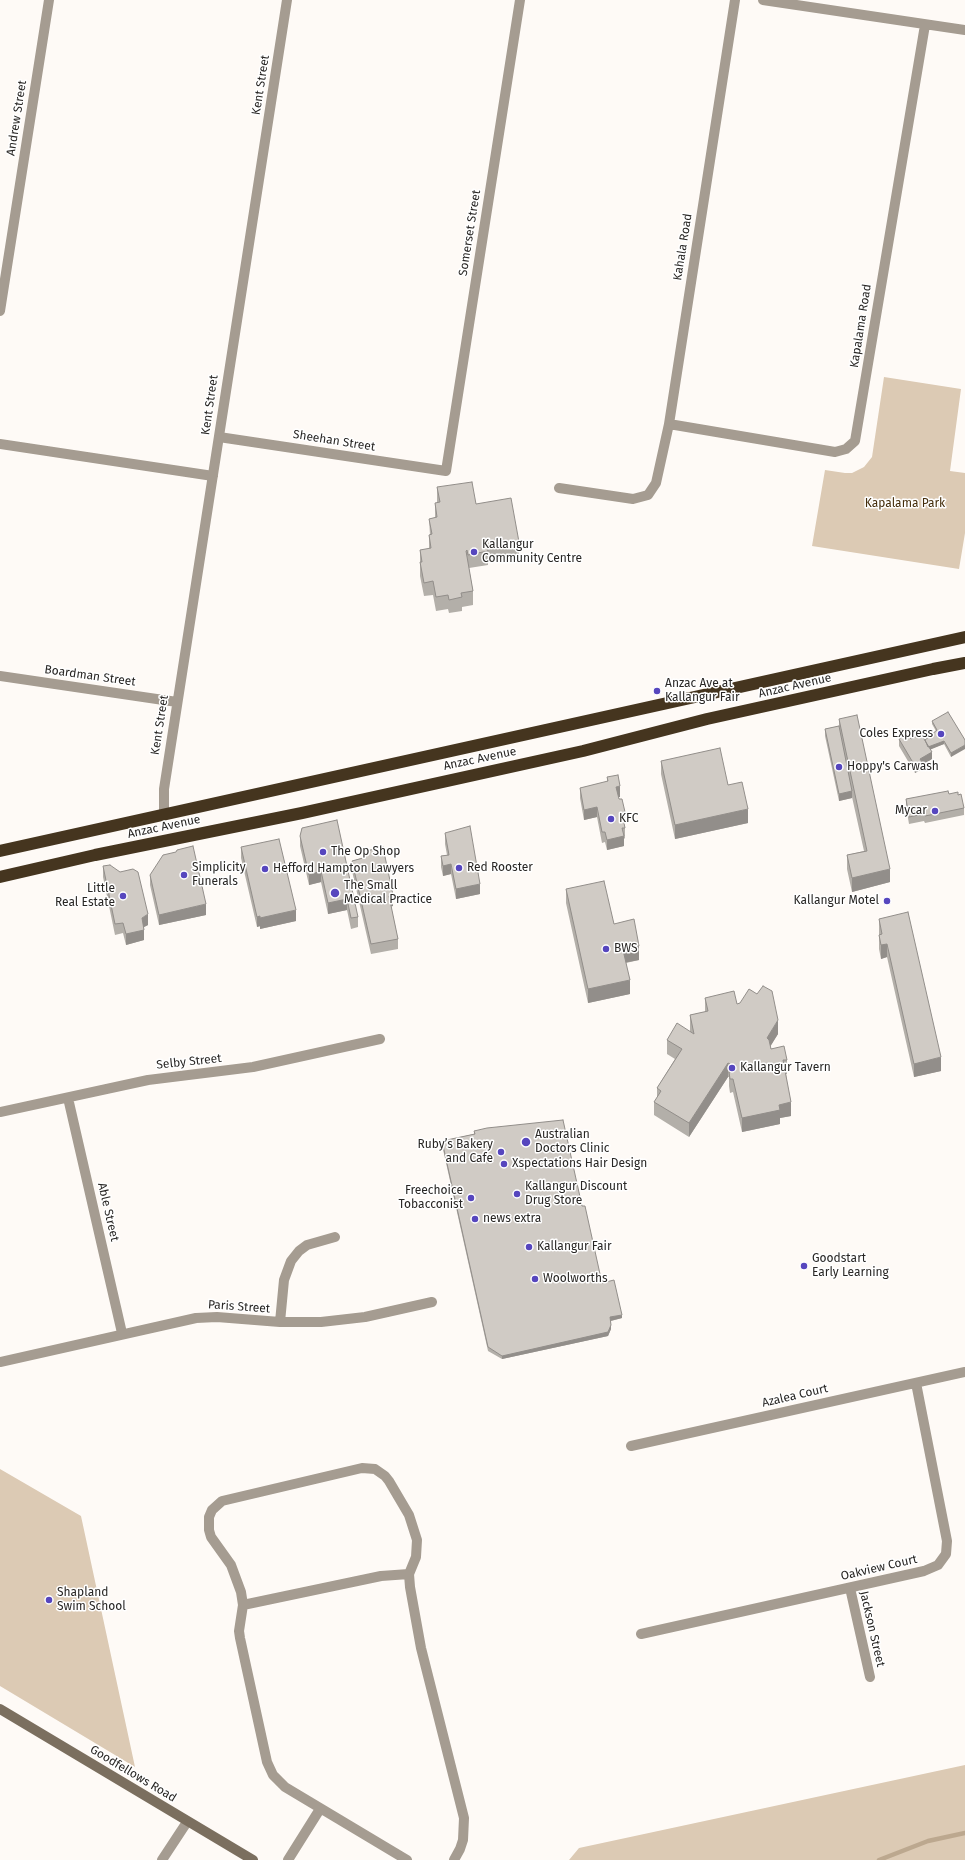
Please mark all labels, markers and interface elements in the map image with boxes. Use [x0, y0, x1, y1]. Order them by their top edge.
street label: Kent Street [249, 54, 273, 116]
street label: Andrew Street [4, 79, 30, 157]
street label: Somerset Street [456, 189, 484, 277]
street label: Kahala Road [671, 212, 695, 282]
street label: Kapalama Road [847, 283, 875, 369]
street label: Kent Street [199, 374, 221, 436]
street label: Sheehan Street [292, 427, 376, 455]
park label: Kapalama Park [865, 497, 945, 511]
place label: Kallangur Community Centre [482, 538, 582, 566]
marker: Kallangur Community Centre [469, 547, 479, 557]
street label: Boardman Street [44, 662, 136, 690]
street label: Anzac Avenue [757, 671, 833, 701]
place label: Anzac Ave at Kallangur Fair [665, 677, 740, 705]
marker: Anzac Ave at Kallangur Fair [652, 686, 662, 696]
street label: Kent Street [148, 694, 172, 756]
place label: Coles Express [859, 727, 933, 741]
marker: Coles Express [936, 729, 946, 739]
street label: Anzac Avenue [442, 744, 518, 774]
place label: Hoppy's Carwash [847, 760, 939, 774]
marker: Hoppy's Carwash [834, 762, 844, 772]
place label: Mycar [895, 804, 927, 818]
marker: Mycar [930, 806, 940, 816]
street label: Anzac Avenue [126, 812, 202, 842]
place label: KFC [619, 812, 638, 826]
marker: KFC [606, 814, 616, 824]
place label: The Op Shop [331, 845, 400, 859]
marker: The Op Shop [318, 847, 328, 857]
place label: Simplicity Funerals [192, 861, 246, 889]
place label: Red Rooster [467, 861, 533, 875]
place label: Hefford Hampton Lawyers [273, 862, 414, 876]
marker: Red Rooster [454, 863, 464, 873]
marker: Hefford Hampton Lawyers [260, 864, 270, 874]
marker: Simplicity Funerals [179, 870, 189, 880]
place label: The Small Medical Practice [344, 879, 432, 907]
place label: Little Real Estate [55, 882, 115, 910]
marker: The Small Medical Practice [329, 887, 341, 899]
marker: Little Real Estate [118, 891, 128, 901]
place label: Kallangur Motel [794, 894, 879, 908]
marker: Kallangur Motel [882, 896, 892, 906]
place label: BWS [614, 942, 638, 956]
marker: BWS [601, 944, 611, 954]
street label: Selby Street [156, 1051, 222, 1073]
place label: Kallangur Tavern [740, 1061, 831, 1075]
marker: Kallangur Tavern [727, 1063, 737, 1073]
place label: Australian Doctors Clinic [535, 1128, 610, 1156]
marker: Australian Doctors Clinic [520, 1136, 532, 1148]
place label: Ruby’s Bakery and Cafe [417, 1138, 493, 1166]
marker: Ruby’s Bakery and Cafe [496, 1147, 506, 1157]
place label: Xspectations Hair Design [512, 1157, 647, 1171]
marker: Xspectations Hair Design [499, 1159, 509, 1169]
place label: Kallangur Discount Drug Store [525, 1180, 627, 1208]
street label: Able Street [94, 1181, 122, 1243]
place label: Freechoice Tobacconist [399, 1184, 463, 1212]
marker: Kallangur Discount Drug Store [512, 1189, 522, 1199]
marker: Freechoice Tobacconist [466, 1193, 476, 1203]
place label: news extra [483, 1212, 541, 1226]
marker: news extra [470, 1214, 480, 1224]
place label: Kallangur Fair [537, 1240, 612, 1254]
marker: Kallangur Fair [524, 1242, 534, 1252]
place label: Goodstart Early Learning [812, 1252, 889, 1280]
marker: Goodstart Early Learning [799, 1261, 809, 1271]
place label: Woolworths [543, 1272, 608, 1286]
marker: Woolworths [530, 1274, 540, 1284]
street label: Paris Street [207, 1298, 271, 1316]
street label: Azalea Court [761, 1381, 829, 1411]
street label: Oakview Court [839, 1552, 919, 1584]
place label: Shapland Swim School [57, 1586, 126, 1614]
street label: Jackson Street [856, 1590, 888, 1668]
marker: Shapland Swim School [44, 1595, 54, 1605]
street label: Goodfellows Road [87, 1743, 179, 1805]

